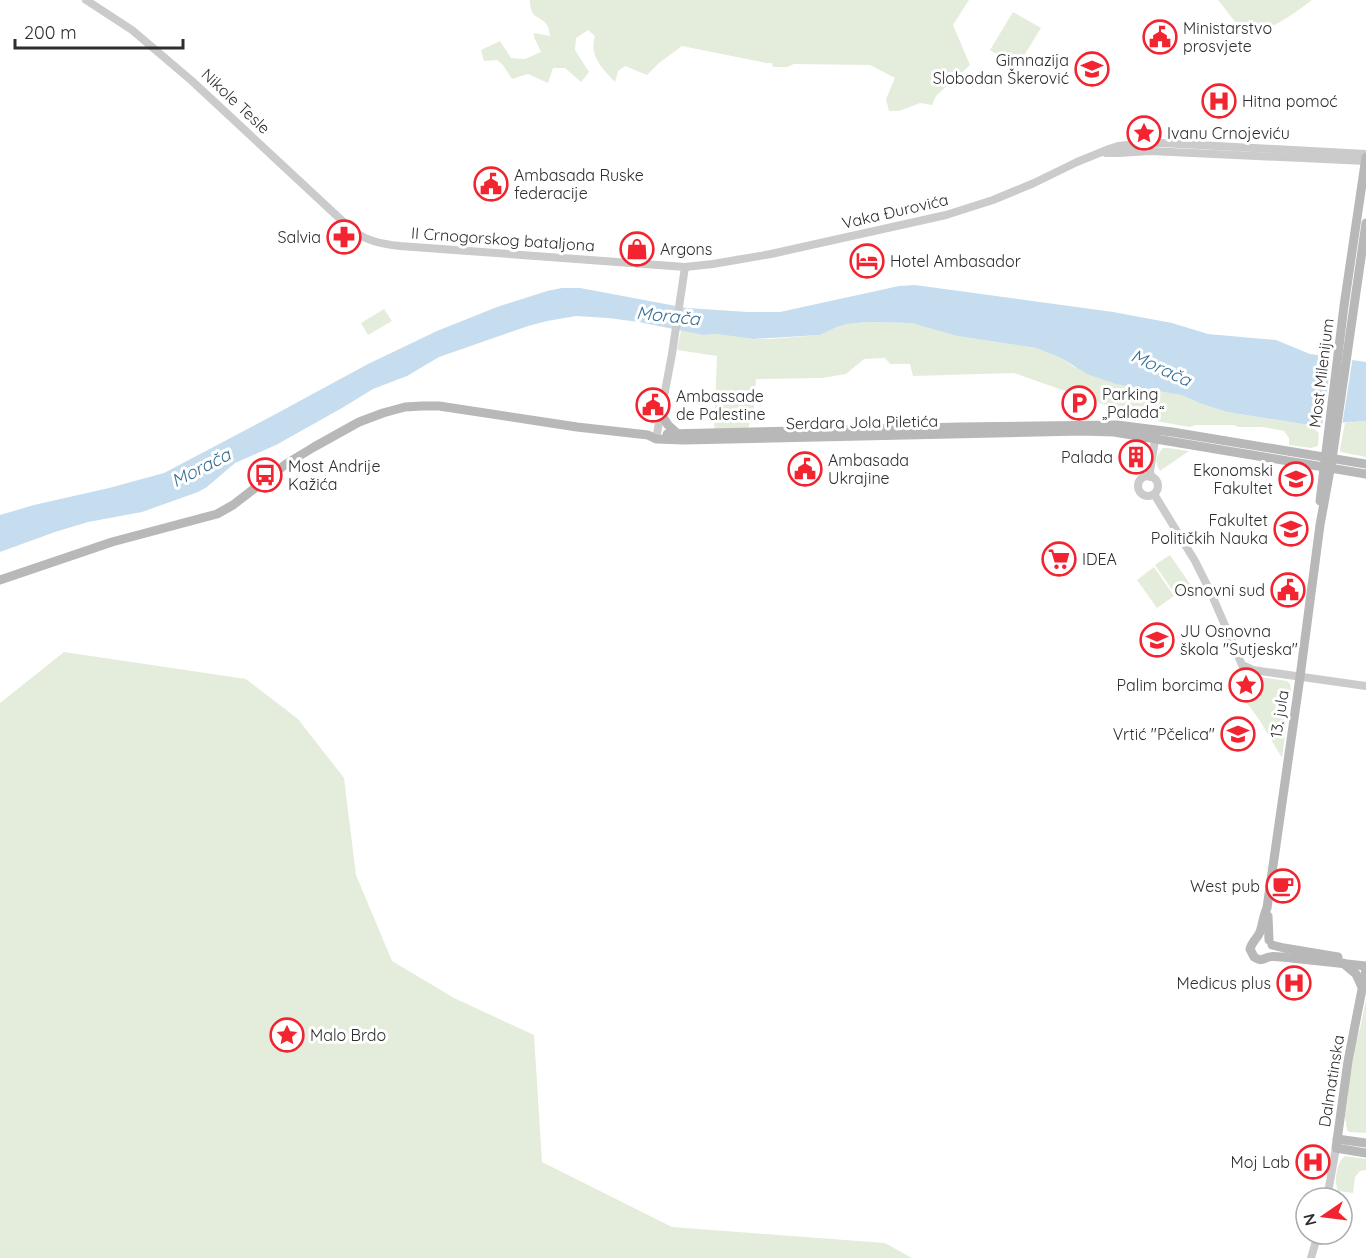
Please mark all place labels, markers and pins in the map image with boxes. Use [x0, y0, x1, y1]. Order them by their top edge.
place label: Ministarstvo prosvjete [1183, 18, 1272, 56]
public building icon: Ministarstvo prosvjete [1142, 19, 1178, 55]
place label: Gimnazija Slobodan Škerović [933, 50, 1069, 88]
school or university icon: Gimnazija Slobodan Škerović [1074, 51, 1110, 87]
hospital icon: Hitna pomoć [1201, 83, 1237, 119]
place label: Hitna pomoć [1242, 91, 1338, 111]
place icon: Ivanu Crnojeviću [1126, 115, 1162, 151]
place label: Ivanu Crnojeviću [1167, 123, 1290, 143]
place label: Ambasada Ruske federacije [514, 165, 644, 203]
public building icon: Ambasada Ruske federacije [473, 166, 509, 202]
pharmacy icon: Salvia [326, 219, 362, 255]
place label: Salvia [277, 227, 321, 247]
shop icon: Argons [619, 231, 655, 267]
place label: Argons [660, 239, 712, 259]
hotel icon: Hotel Ambasador [849, 243, 885, 279]
place label: Hotel Ambasador [890, 251, 1021, 271]
place label: Parking „Palada“ [1102, 384, 1165, 422]
parking icon: Parking „Palada“ [1061, 385, 1097, 421]
place label: Ambassade de Palestine [676, 386, 765, 424]
public building icon: Ambassade de Palestine [635, 387, 671, 423]
building icon: Palada [1118, 439, 1154, 475]
place label: Palada [1061, 447, 1113, 467]
place label: Ambasada Ukrajine [828, 450, 909, 488]
public building icon: Ambasada Ukrajine [787, 451, 823, 487]
place label: Most Andrije Kažića [288, 456, 380, 494]
bus stop icon: Most Andrije Kažića [247, 457, 283, 493]
place label: Ekonomski Fakultet [1193, 460, 1273, 498]
school or university icon: Ekonomski Fakultet [1278, 461, 1314, 497]
place label: Fakultet Političkih Nauka [1151, 510, 1268, 548]
school or university icon: Fakultet Političkih Nauka [1273, 511, 1309, 547]
supermarket icon: IDEA [1041, 541, 1077, 577]
place label: IDEA [1082, 549, 1117, 569]
public building icon: Osnovni sud [1270, 572, 1306, 608]
place label: Osnovni sud [1175, 580, 1265, 600]
place label: JU Osnovna škola "Sutjeska" [1180, 621, 1298, 659]
school or university icon: JU Osnovna škola "Sutjeska" [1139, 622, 1175, 658]
place icon: Palim borcima [1228, 667, 1264, 703]
place label: Palim borcima [1117, 675, 1223, 695]
school or university icon: Vrtić "Pčelica" [1220, 716, 1256, 752]
place label: Vrtić "Pčelica" [1113, 724, 1215, 744]
cafe icon: West pub [1265, 868, 1301, 904]
place label: West pub [1190, 876, 1260, 896]
hospital icon: Medicus plus [1276, 965, 1312, 1001]
place label: Medicus plus [1176, 973, 1271, 993]
place icon: Malo Brdo [269, 1017, 305, 1053]
place label: Malo Brdo [310, 1025, 386, 1045]
hospital icon: Moj Lab [1295, 1144, 1331, 1180]
place label: Moj Lab [1231, 1152, 1290, 1172]

